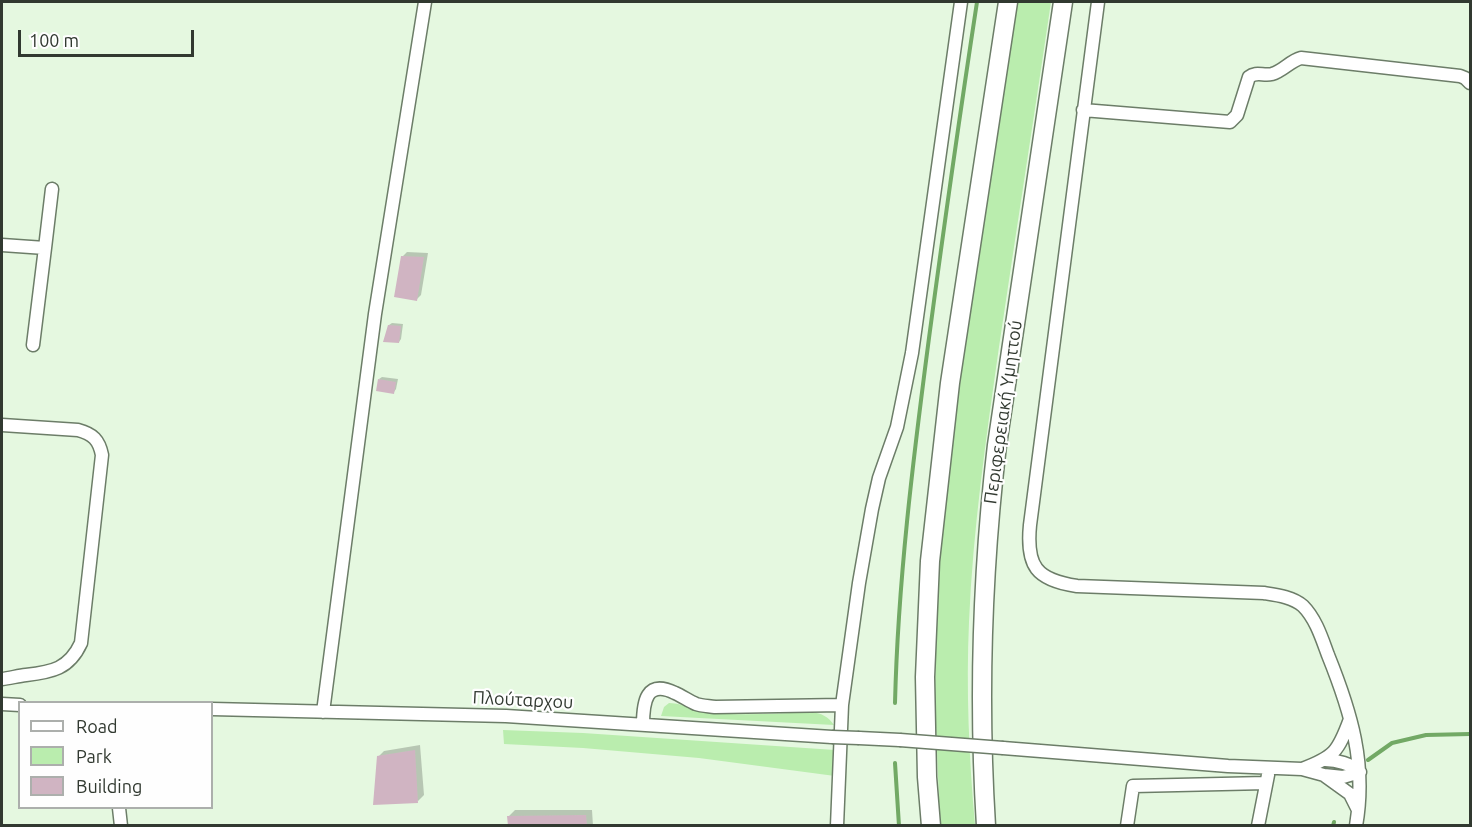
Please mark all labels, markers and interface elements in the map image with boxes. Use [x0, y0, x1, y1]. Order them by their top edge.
scale bar [21, 18, 196, 56]
text: 100 m [29, 30, 79, 50]
street label: Περιφερειακή Υμηττού [979, 319, 1027, 505]
street label: Πλούταρχου [472, 687, 574, 713]
legend [18, 701, 213, 809]
text: Road [76, 716, 118, 736]
text: Park [76, 746, 112, 766]
text: Building [76, 776, 142, 796]

